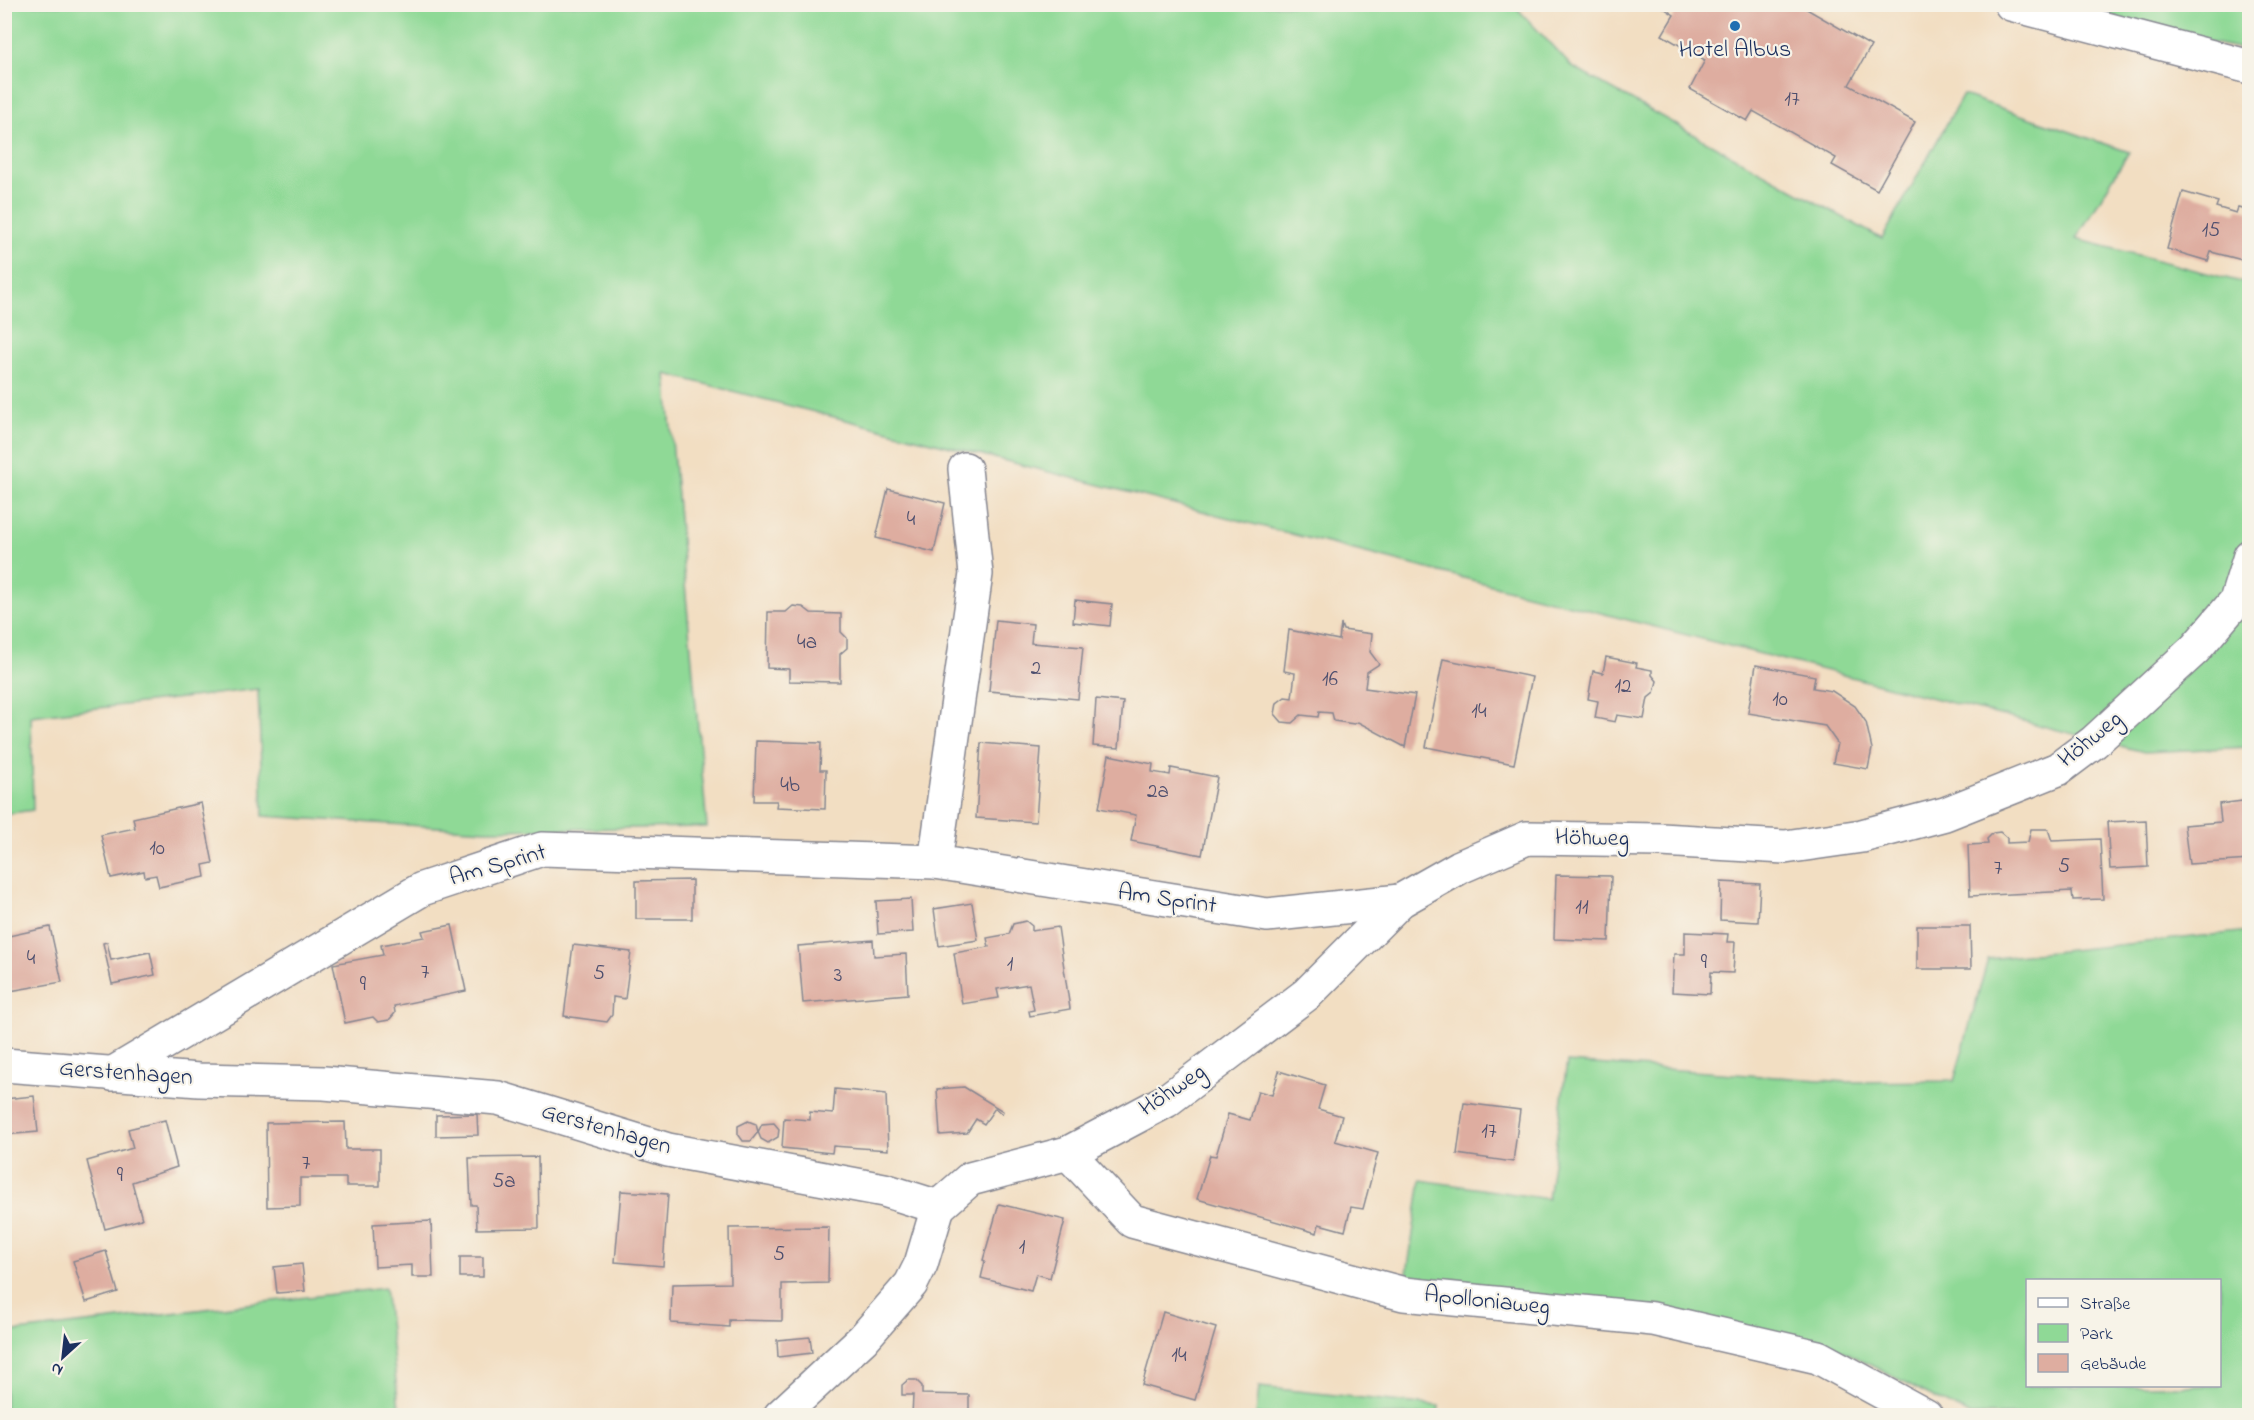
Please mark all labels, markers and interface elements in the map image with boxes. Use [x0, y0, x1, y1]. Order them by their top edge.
marker: Hotel Albus [1728, 19, 1742, 33]
place label: Hotel Albus [1679, 33, 1791, 68]
house number: 17 [1784, 85, 1800, 115]
house number: 15 [2202, 216, 2220, 246]
house number: 4 [907, 505, 916, 535]
house number: 4a [797, 628, 817, 658]
house number: 2 [1031, 654, 1041, 684]
house number: 16 [1322, 665, 1338, 695]
house number: 12 [1614, 672, 1632, 702]
house number: 10 [1772, 685, 1788, 715]
house number: 14 [1471, 697, 1487, 727]
street label: Höhweg [2051, 703, 2131, 777]
house number: 4b [780, 771, 800, 801]
house number: 2a [1147, 777, 1169, 807]
street label: Höhweg [1554, 821, 1630, 857]
house number: 10 [149, 834, 165, 864]
street label: Am Sprint [445, 835, 551, 897]
house number: 5 [2058, 852, 2070, 882]
house number: 7 [1994, 854, 2003, 884]
street label: Am Sprint [1115, 876, 1219, 924]
house number: 11 [1575, 893, 1589, 923]
house number: 4 [27, 944, 36, 974]
house number: 9 [1701, 948, 1708, 978]
house number: 1 [1007, 950, 1014, 980]
house number: 7 [421, 958, 430, 988]
house number: 5 [593, 959, 605, 989]
house number: 3 [834, 961, 842, 991]
house number: 9 [360, 970, 367, 1000]
street label: Gerstenhagen [58, 1052, 194, 1096]
street label: Höhweg [1132, 1056, 1214, 1126]
street label: Gerstenhagen [537, 1095, 675, 1165]
house number: 17 [1481, 1117, 1497, 1147]
house number: 7 [302, 1149, 311, 1179]
house number: 9 [117, 1161, 124, 1191]
house number: 5a [492, 1167, 516, 1197]
house number: 1 [1019, 1233, 1026, 1263]
house number: 5 [773, 1240, 785, 1270]
street label: Apolloniaweg [1422, 1278, 1552, 1326]
legend [2026, 1279, 2221, 1387]
text: Straße [2080, 1292, 2131, 1318]
text: Park [2080, 1322, 2113, 1348]
north arrow [33, 1327, 93, 1387]
house number: 14 [1171, 1341, 1187, 1371]
text: Gebäude [2080, 1352, 2147, 1378]
text: N [47, 1355, 67, 1382]

